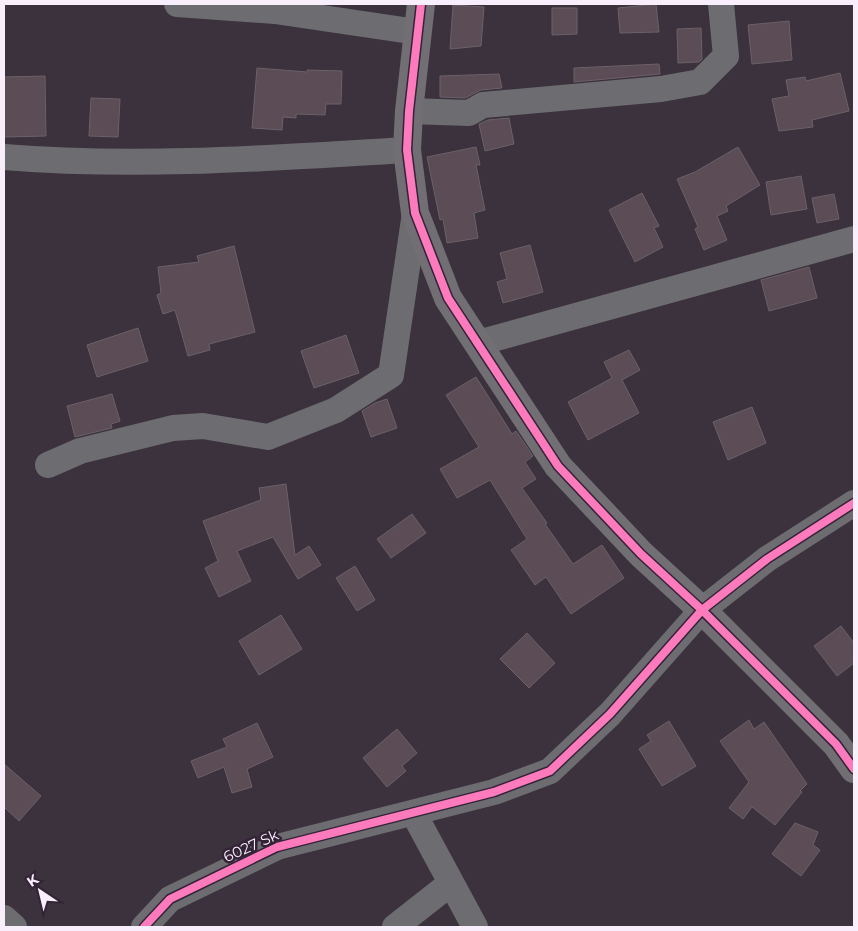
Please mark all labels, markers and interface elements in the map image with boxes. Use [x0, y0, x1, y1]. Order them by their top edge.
street label: 6027 Sk [220, 825, 281, 866]
north arrow [15, 866, 65, 916]
text: K [23, 870, 42, 891]

